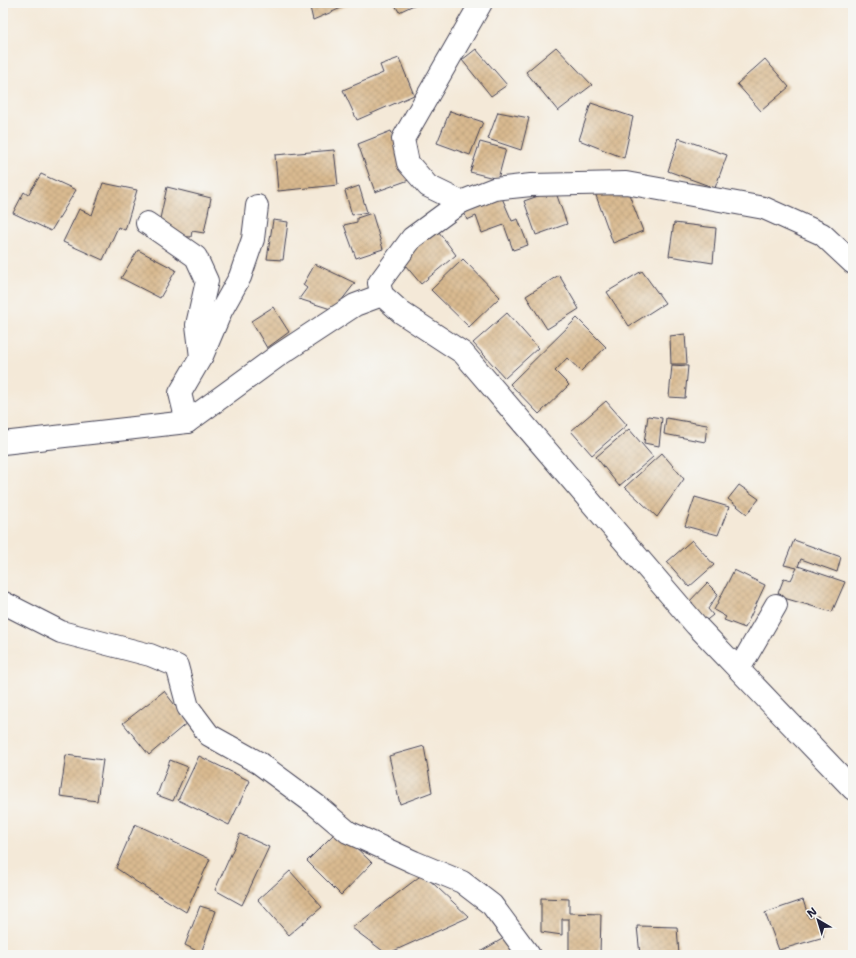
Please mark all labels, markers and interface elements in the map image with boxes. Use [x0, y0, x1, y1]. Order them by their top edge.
north arrow [798, 900, 838, 940]
text: N [804, 904, 820, 921]

